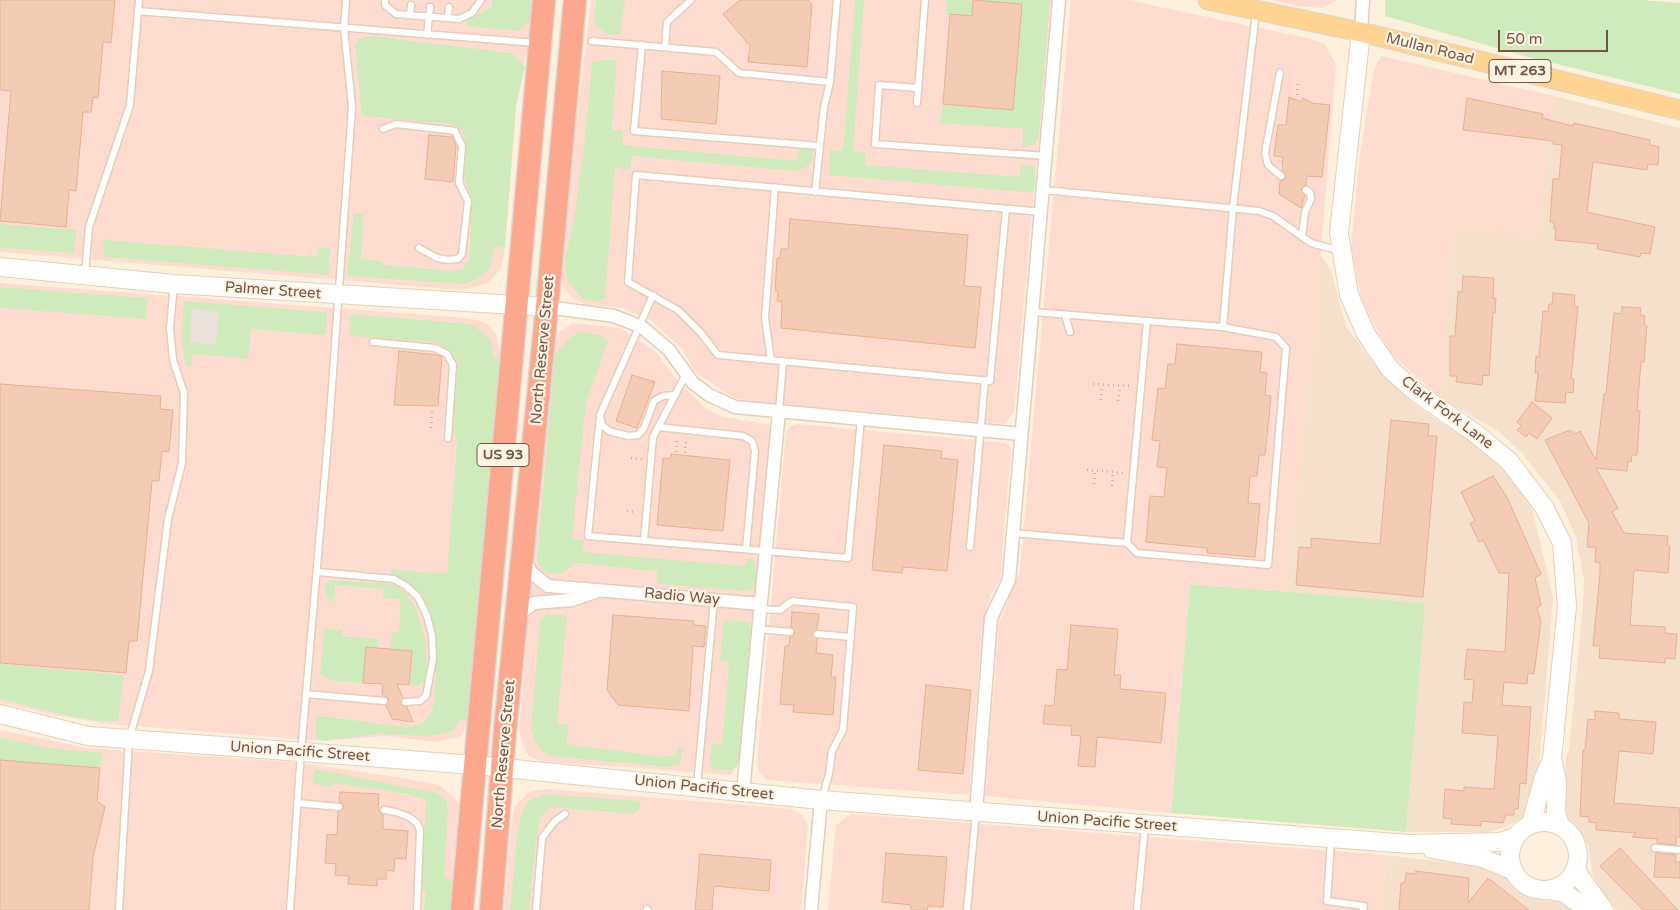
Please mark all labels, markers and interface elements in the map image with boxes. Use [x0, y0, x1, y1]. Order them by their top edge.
scale bar [1500, 20, 1610, 52]
street label: Mullan Road [1384, 29, 1476, 69]
text: 50 m [1506, 30, 1543, 48]
road number: MT 263 [1489, 59, 1551, 82]
street label: North Reserve Street [528, 275, 558, 425]
street label: Palmer Street [224, 279, 322, 303]
street label: Clark Fork Lane [1397, 373, 1497, 453]
road number: US 93 [477, 444, 529, 466]
street label: Radio Way [643, 585, 721, 609]
street label: North Reserve Street [489, 679, 519, 829]
street label: Union Pacific Street [229, 738, 371, 766]
street label: Union Pacific Street [633, 772, 775, 804]
street label: Union Pacific Street [1036, 808, 1178, 836]

